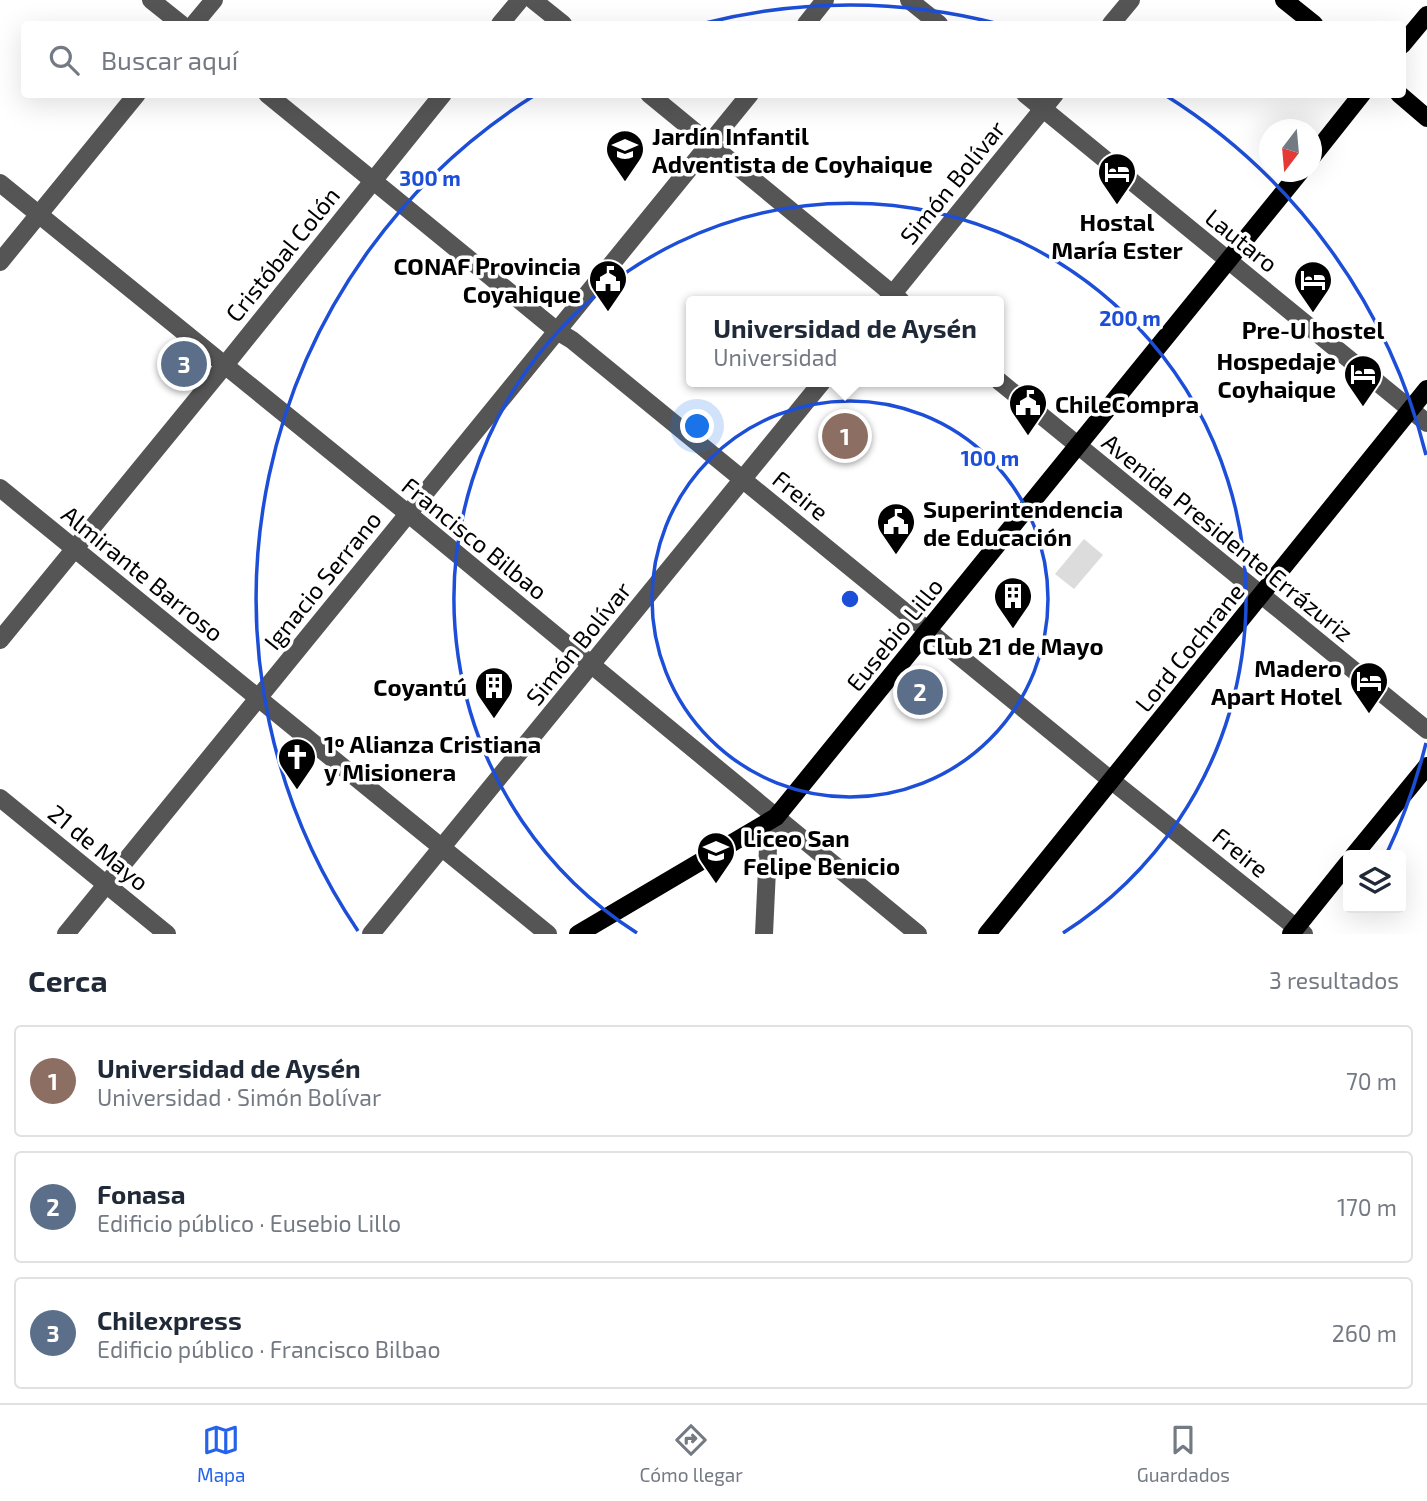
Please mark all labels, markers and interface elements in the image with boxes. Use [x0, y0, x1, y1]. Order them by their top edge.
search box [21, 21, 1406, 98]
icon: search [45, 41, 83, 79]
text: Buscar aquí [101, 44, 238, 75]
street label: Simón Bolívar [893, 114, 1011, 250]
north arrow [1259, 119, 1322, 182]
place label: Jardín Infantil Adventista de Coyhaique [652, 121, 933, 178]
school or university icon: Jardín Infantil Adventista de Coyhaique [604, 128, 646, 183]
hotel icon: Hostal María Ester [1096, 151, 1138, 206]
text: 300 m [399, 165, 461, 190]
street label: Cristóbal Colón [219, 181, 345, 327]
street label: Lautaro [1200, 202, 1284, 278]
place label: Hostal María Ester [1051, 207, 1184, 264]
place label: CONAF Provincia Coyahique [394, 251, 581, 308]
public building icon: CONAF Provincia Coyahique [587, 258, 629, 313]
hotel icon: Pre-U hostel [1292, 259, 1334, 314]
popup [686, 296, 1004, 387]
text: 200 m [1099, 305, 1161, 330]
text: Universidad de Aysén [713, 312, 977, 343]
place label: Pre-U hostel [1242, 315, 1384, 344]
pin: 3 [161, 338, 207, 390]
text: Universidad [713, 343, 838, 371]
place label: Hospedaje Coyhaique [1216, 346, 1336, 403]
hotel icon: Hospedaje Coyhaique [1342, 353, 1384, 408]
public building icon: ChileCompra [1007, 382, 1049, 437]
place label: ChileCompra [1055, 389, 1199, 418]
your location [680, 409, 714, 443]
pin: 1 [822, 410, 868, 462]
street label: Avenida Presidente Errázuriz [1097, 427, 1359, 647]
text: 100 m [961, 445, 1019, 470]
street label: Freire [767, 464, 835, 526]
street label: Francisco Bilbao [397, 471, 553, 605]
place label: Superintendencia de Educación [923, 494, 1123, 551]
street label: Almirante Barroso [56, 499, 230, 647]
public building icon: Superintendencia de Educación [875, 501, 917, 556]
street label: Ignacio Serrano [257, 505, 387, 655]
street label: Eusebio Lillo [840, 572, 948, 696]
street label: Simón Bolívar [519, 575, 637, 711]
building icon: Club 21 de Mayo [992, 575, 1034, 630]
street label: Lord Cochrane [1128, 577, 1250, 717]
centre of rings [838, 587, 862, 611]
place label: Club 21 de Mayo [922, 631, 1104, 660]
place label: Madero Apart Hotel [1211, 653, 1342, 710]
hotel icon: Madero Apart Hotel [1348, 660, 1390, 715]
building icon: Coyantú [473, 665, 515, 720]
pin: 2 [897, 666, 943, 718]
place label: Coyantú [373, 672, 467, 701]
place label: 1º Alianza Cristiana y Misionera [324, 729, 541, 786]
church icon: 1º Alianza Cristiana y Misionera [276, 736, 318, 791]
street label: 21 de Mayo [43, 798, 155, 896]
street label: Freire [1207, 821, 1275, 883]
place label: Liceo San Felipe Benicio [743, 823, 900, 880]
school or university icon: Liceo San Felipe Benicio [695, 830, 737, 885]
map controls [1343, 850, 1406, 913]
button: layers [1343, 850, 1406, 913]
text: Cerca [28, 962, 108, 998]
text: 3 resultados [1269, 966, 1399, 994]
text: Universidad de Aysén [97, 1052, 361, 1083]
text: 1 [48, 1067, 58, 1095]
text: 70 m [1346, 1067, 1397, 1095]
text: Universidad · Simón Bolívar [97, 1083, 381, 1111]
text: Fonasa [97, 1178, 185, 1209]
text: 2 [46, 1193, 60, 1221]
text: 170 m [1337, 1193, 1397, 1221]
text: Edificio público · Eusebio Lillo [97, 1209, 401, 1237]
text: Chilexpress [97, 1304, 242, 1335]
text: 3 [46, 1319, 60, 1347]
text: 260 m [1332, 1319, 1397, 1347]
text: Edificio público · Francisco Bilbao [97, 1335, 440, 1363]
tab: Mapa [197, 1421, 246, 1486]
tab: Cómo llegar [639, 1421, 743, 1486]
tab: Guardados [1137, 1421, 1230, 1486]

